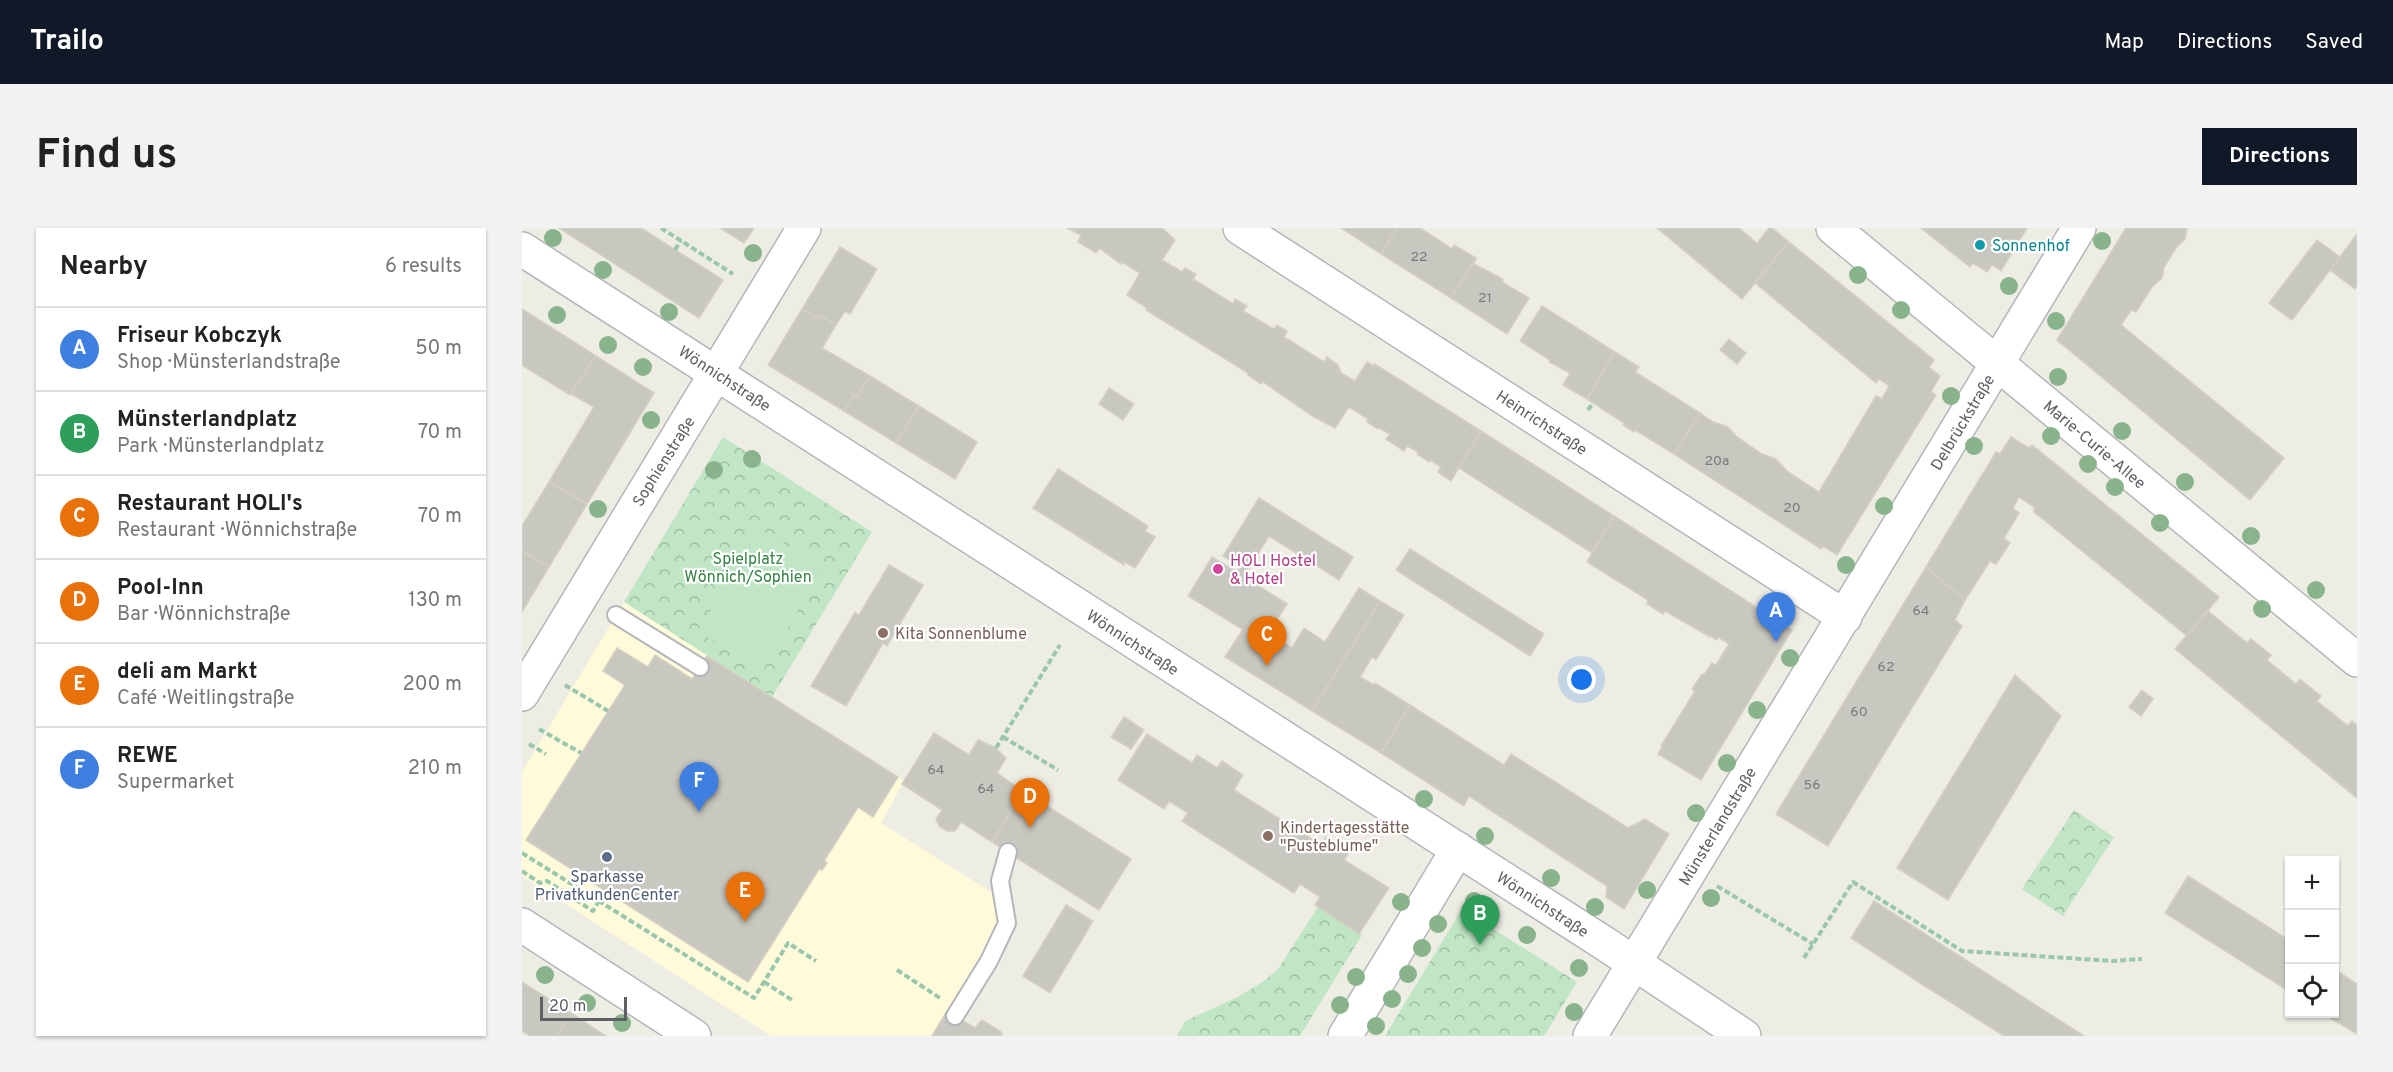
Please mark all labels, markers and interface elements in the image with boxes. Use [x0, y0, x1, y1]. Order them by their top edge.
text: Trailo [30, 24, 104, 60]
text: Map [2104, 29, 2144, 56]
text: Directions [2177, 29, 2272, 56]
text: Saved [2305, 29, 2363, 56]
button: Directions [2202, 128, 2357, 185]
text: Find us [36, 130, 177, 183]
place label: Sonnenhof [1992, 237, 2070, 257]
marker: Sonnenhof [1973, 238, 1987, 252]
house number: 22 [1410, 249, 1428, 266]
text: Nearby [60, 251, 148, 284]
text: 6 results [385, 254, 462, 280]
house number: 21 [1478, 290, 1492, 307]
text: Friseur Kobczyk [117, 323, 282, 350]
text: A [72, 336, 87, 362]
text: 50 m [415, 336, 462, 362]
street label: Wönnichstraße [674, 342, 774, 417]
text: Shop · Münsterlandstraße [117, 350, 341, 376]
street label: Delbrückstraße [1927, 371, 2000, 475]
street label: Heinrichstraße [1491, 387, 1590, 461]
street label: Marie-Curie-Allee [2038, 397, 2149, 494]
text: Münsterlandplatz [117, 407, 297, 434]
street label: Sophienstraße [629, 413, 700, 511]
text: B [73, 420, 86, 446]
text: 70 m [418, 420, 462, 446]
text: Park · Münsterlandplatz [117, 434, 325, 460]
house number: 20a [1705, 453, 1729, 470]
text: Restaurant HOLI's [117, 491, 303, 518]
house number: 20 [1783, 500, 1801, 517]
text: C [73, 504, 86, 530]
text: 70 m [418, 504, 462, 530]
text: Restaurant · Wönnichstraße [117, 518, 357, 544]
park label: Spielplatz Wönnich/Sophien [684, 550, 812, 588]
place label: HOLI Hostel & Hotel [1230, 552, 1316, 590]
marker: HOLI Hostel & Hotel [1211, 562, 1225, 576]
text: Pool-Inn [117, 575, 204, 602]
text: D [72, 588, 87, 614]
text: 130 m [408, 588, 462, 614]
pin: A [1756, 592, 1796, 642]
text: Bar · Wönnichstraße [117, 602, 291, 628]
house number: 64 [1912, 603, 1930, 620]
street label: Wönnichstraße [1082, 606, 1182, 681]
pin: C [1248, 616, 1286, 666]
place label: Kita Sonnenblume [895, 625, 1027, 645]
marker: Kita Sonnenblume [876, 626, 890, 640]
text: deli am Markt [117, 659, 257, 686]
house number: 62 [1878, 659, 1894, 676]
your location [1567, 665, 1596, 694]
text: E [73, 672, 86, 698]
text: 200 m [403, 672, 462, 698]
text: Café · Weitlingstraße [117, 686, 295, 712]
house number: 60 [1850, 704, 1868, 721]
text: REWE [117, 743, 178, 770]
text: F [74, 756, 85, 782]
text: 210 m [408, 756, 462, 782]
pin: F [680, 762, 718, 812]
house number: 64 [927, 762, 945, 779]
street label: Münsterlandstraße [1675, 764, 1762, 890]
text: Supermarket [117, 770, 234, 796]
house number: 56 [1803, 777, 1821, 794]
pin: D [1010, 778, 1050, 828]
house number: 64 [977, 781, 995, 798]
place label: Kindertagesstätte "Pusteblume" [1280, 819, 1409, 857]
marker: Kindertagesstätte "Pusteblume" [1261, 829, 1275, 843]
marker: Sparkasse PrivatkundenCenter [600, 850, 614, 864]
map controls [2285, 856, 2339, 1018]
button: + [2285, 856, 2339, 910]
place label: Sparkasse PrivatkundenCenter [535, 868, 679, 906]
street label: Wönnichstraße [1492, 868, 1592, 943]
pin: E [726, 872, 764, 922]
pin: B [1460, 896, 1500, 945]
button: − [2285, 910, 2339, 964]
button: locate [2285, 964, 2339, 1018]
scale bar [540, 994, 627, 1022]
text: 20 m [549, 997, 586, 1017]

